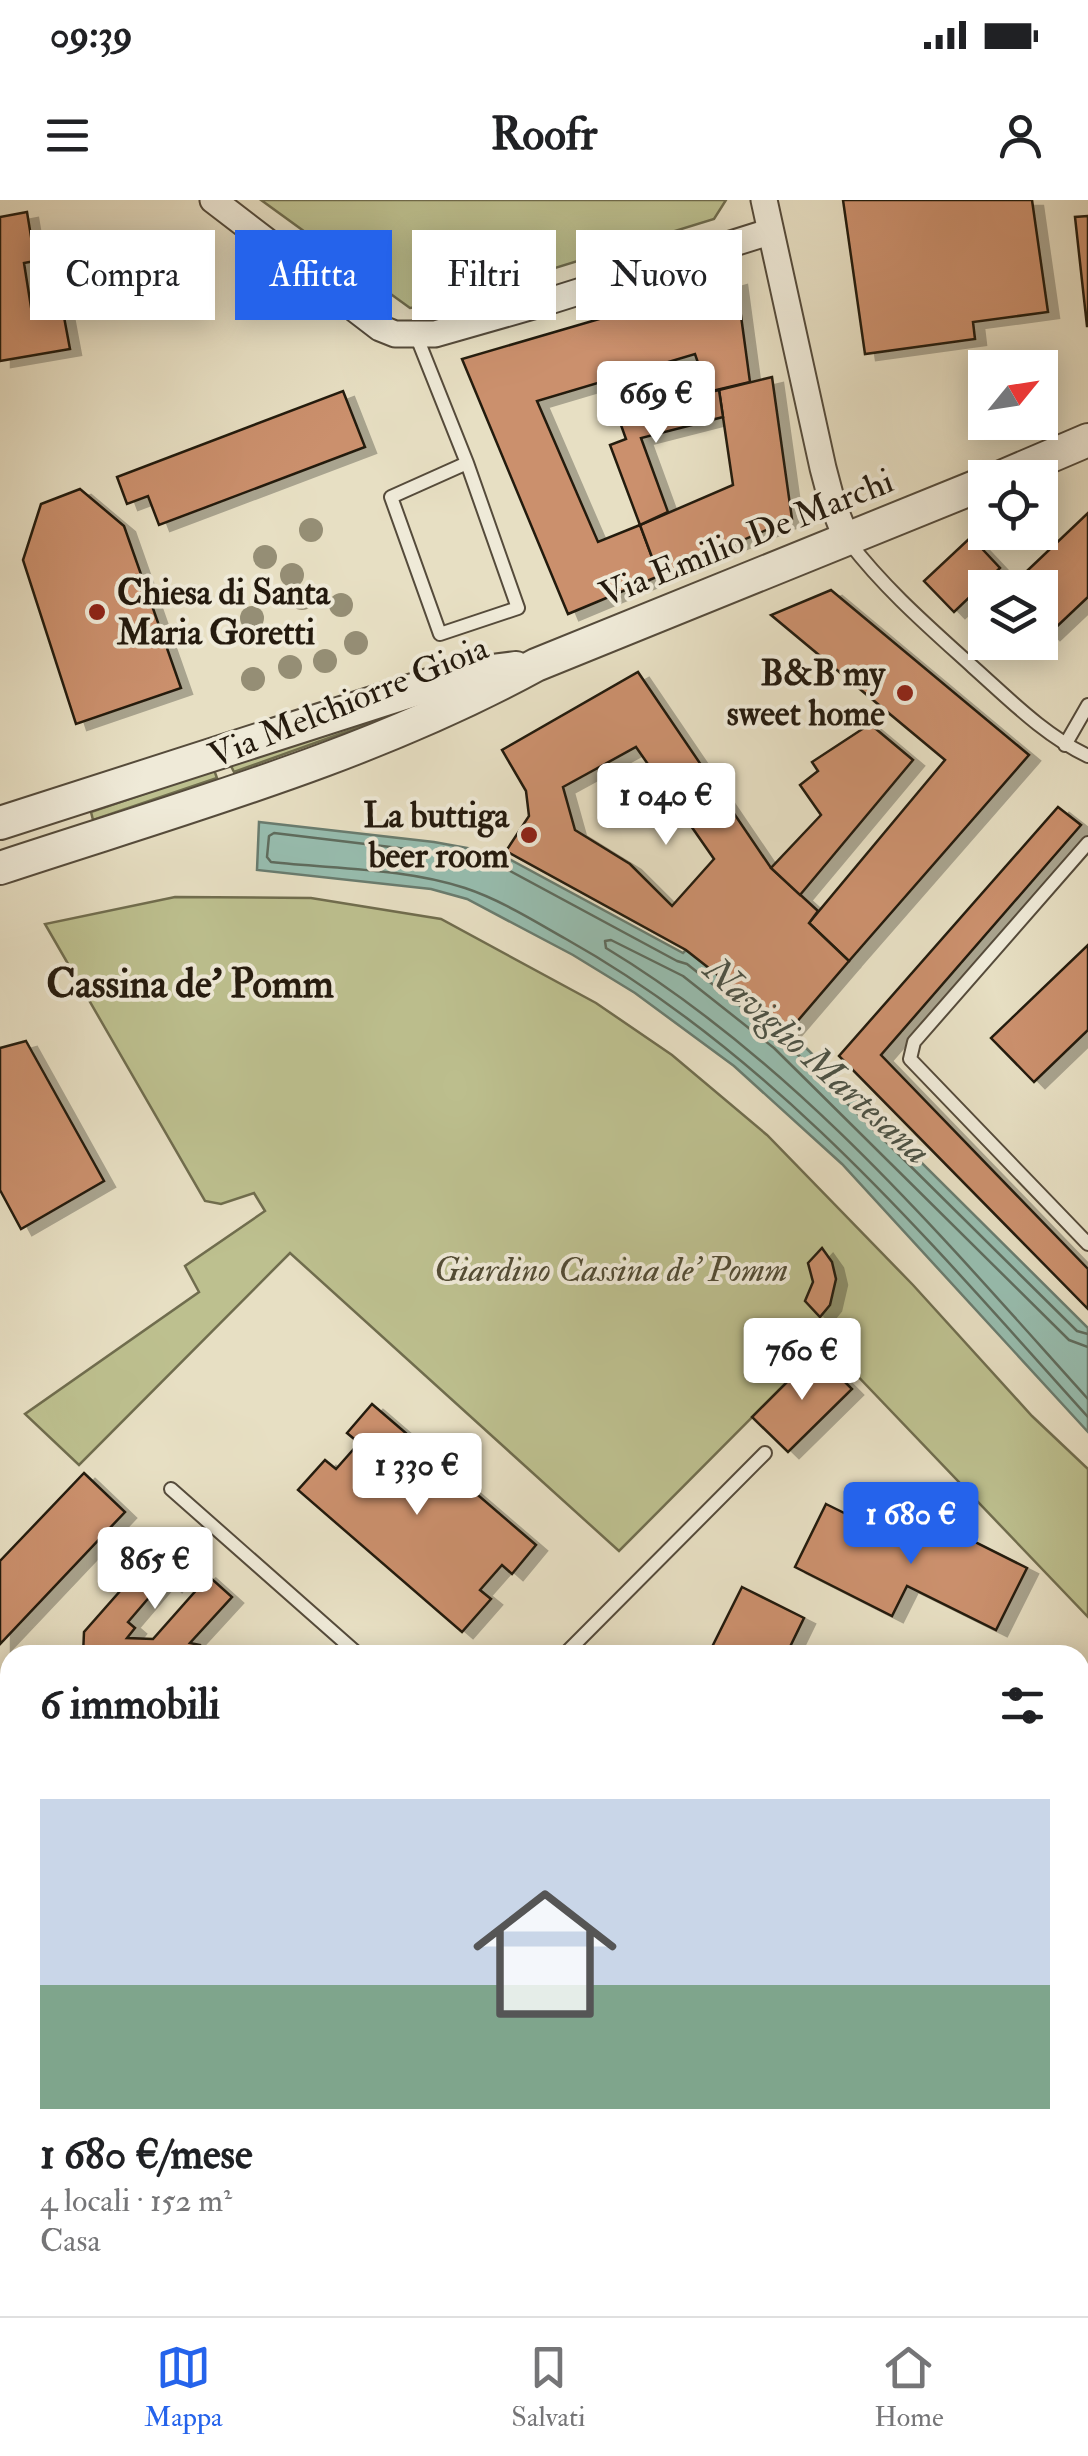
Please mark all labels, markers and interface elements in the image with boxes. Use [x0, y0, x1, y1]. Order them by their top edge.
text: 09:39 [50, 11, 132, 59]
text: Roofr [491, 107, 597, 163]
icon: menu [40, 108, 95, 163]
icon: person [993, 108, 1048, 163]
chip: Compra [30, 230, 215, 320]
chip: Affitta [235, 230, 392, 320]
chip: Filtri [412, 230, 556, 320]
chip: Nuovo [576, 230, 742, 320]
north arrow [968, 350, 1058, 440]
map controls [968, 350, 1058, 660]
pin: 669 € [586, 361, 726, 446]
text: 669 € [619, 373, 693, 413]
street label: Via Emilio De Marchi [593, 459, 900, 617]
button: locate [968, 460, 1058, 550]
button: layers [968, 570, 1058, 660]
place label: Chiesa di Santa Maria Goretti [116, 571, 331, 655]
marker: Chiesa di Santa Maria Goretti [86, 601, 108, 623]
street label: Via Melchiorre Gioia [202, 626, 495, 778]
place label: B&B my sweet home [727, 652, 887, 736]
marker: B&B my sweet home [894, 682, 916, 704]
pin: 1 040 € [574, 763, 758, 848]
text: 1 040 € [619, 775, 713, 815]
place label: La buttiga beer room [363, 794, 511, 878]
marker: La buttiga beer room [518, 824, 540, 846]
water label: Naviglio Martesana [693, 945, 941, 1175]
district label: Cassina de' Pomm [46, 959, 335, 1010]
park label: Giardino Cassina de' Pomm [434, 1248, 788, 1292]
pin: 760 € [732, 1318, 872, 1403]
text: 760 € [766, 1330, 838, 1370]
pin: 1 330 € [325, 1433, 509, 1518]
text: 1 330 € [375, 1445, 459, 1485]
pin: 1 680 € [819, 1482, 1003, 1567]
text: 1 680 € [865, 1494, 957, 1534]
pin: 865 € [85, 1527, 225, 1612]
text: 865 € [120, 1539, 190, 1579]
icon: filters [995, 1678, 1050, 1733]
text: 6 immobili [40, 1679, 220, 1731]
icon: home [455, 1864, 635, 2044]
text: 1 680 €/mese [40, 2129, 253, 2181]
text: 4 locali · 152 m² [40, 2181, 232, 2221]
text: Casa [40, 2221, 101, 2261]
tab: Mappa [144, 2340, 223, 2435]
tab: Salvati [511, 2340, 586, 2435]
tab: Home [874, 2340, 944, 2435]

